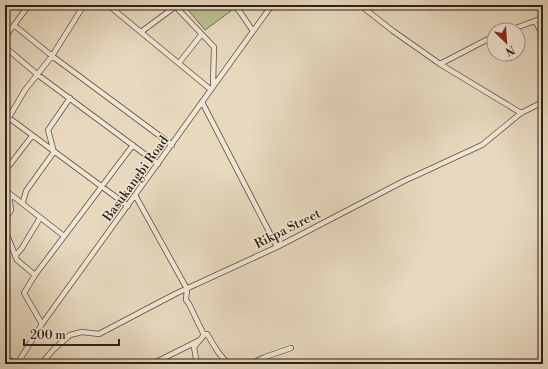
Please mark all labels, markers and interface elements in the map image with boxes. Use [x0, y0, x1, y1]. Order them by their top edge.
north arrow [486, 22, 526, 62]
text: N [503, 42, 517, 58]
street label: Basukangbi Road [99, 132, 173, 225]
street label: Rikpa Street [252, 205, 324, 252]
scale bar [24, 321, 119, 347]
text: 200 m [30, 328, 66, 343]

